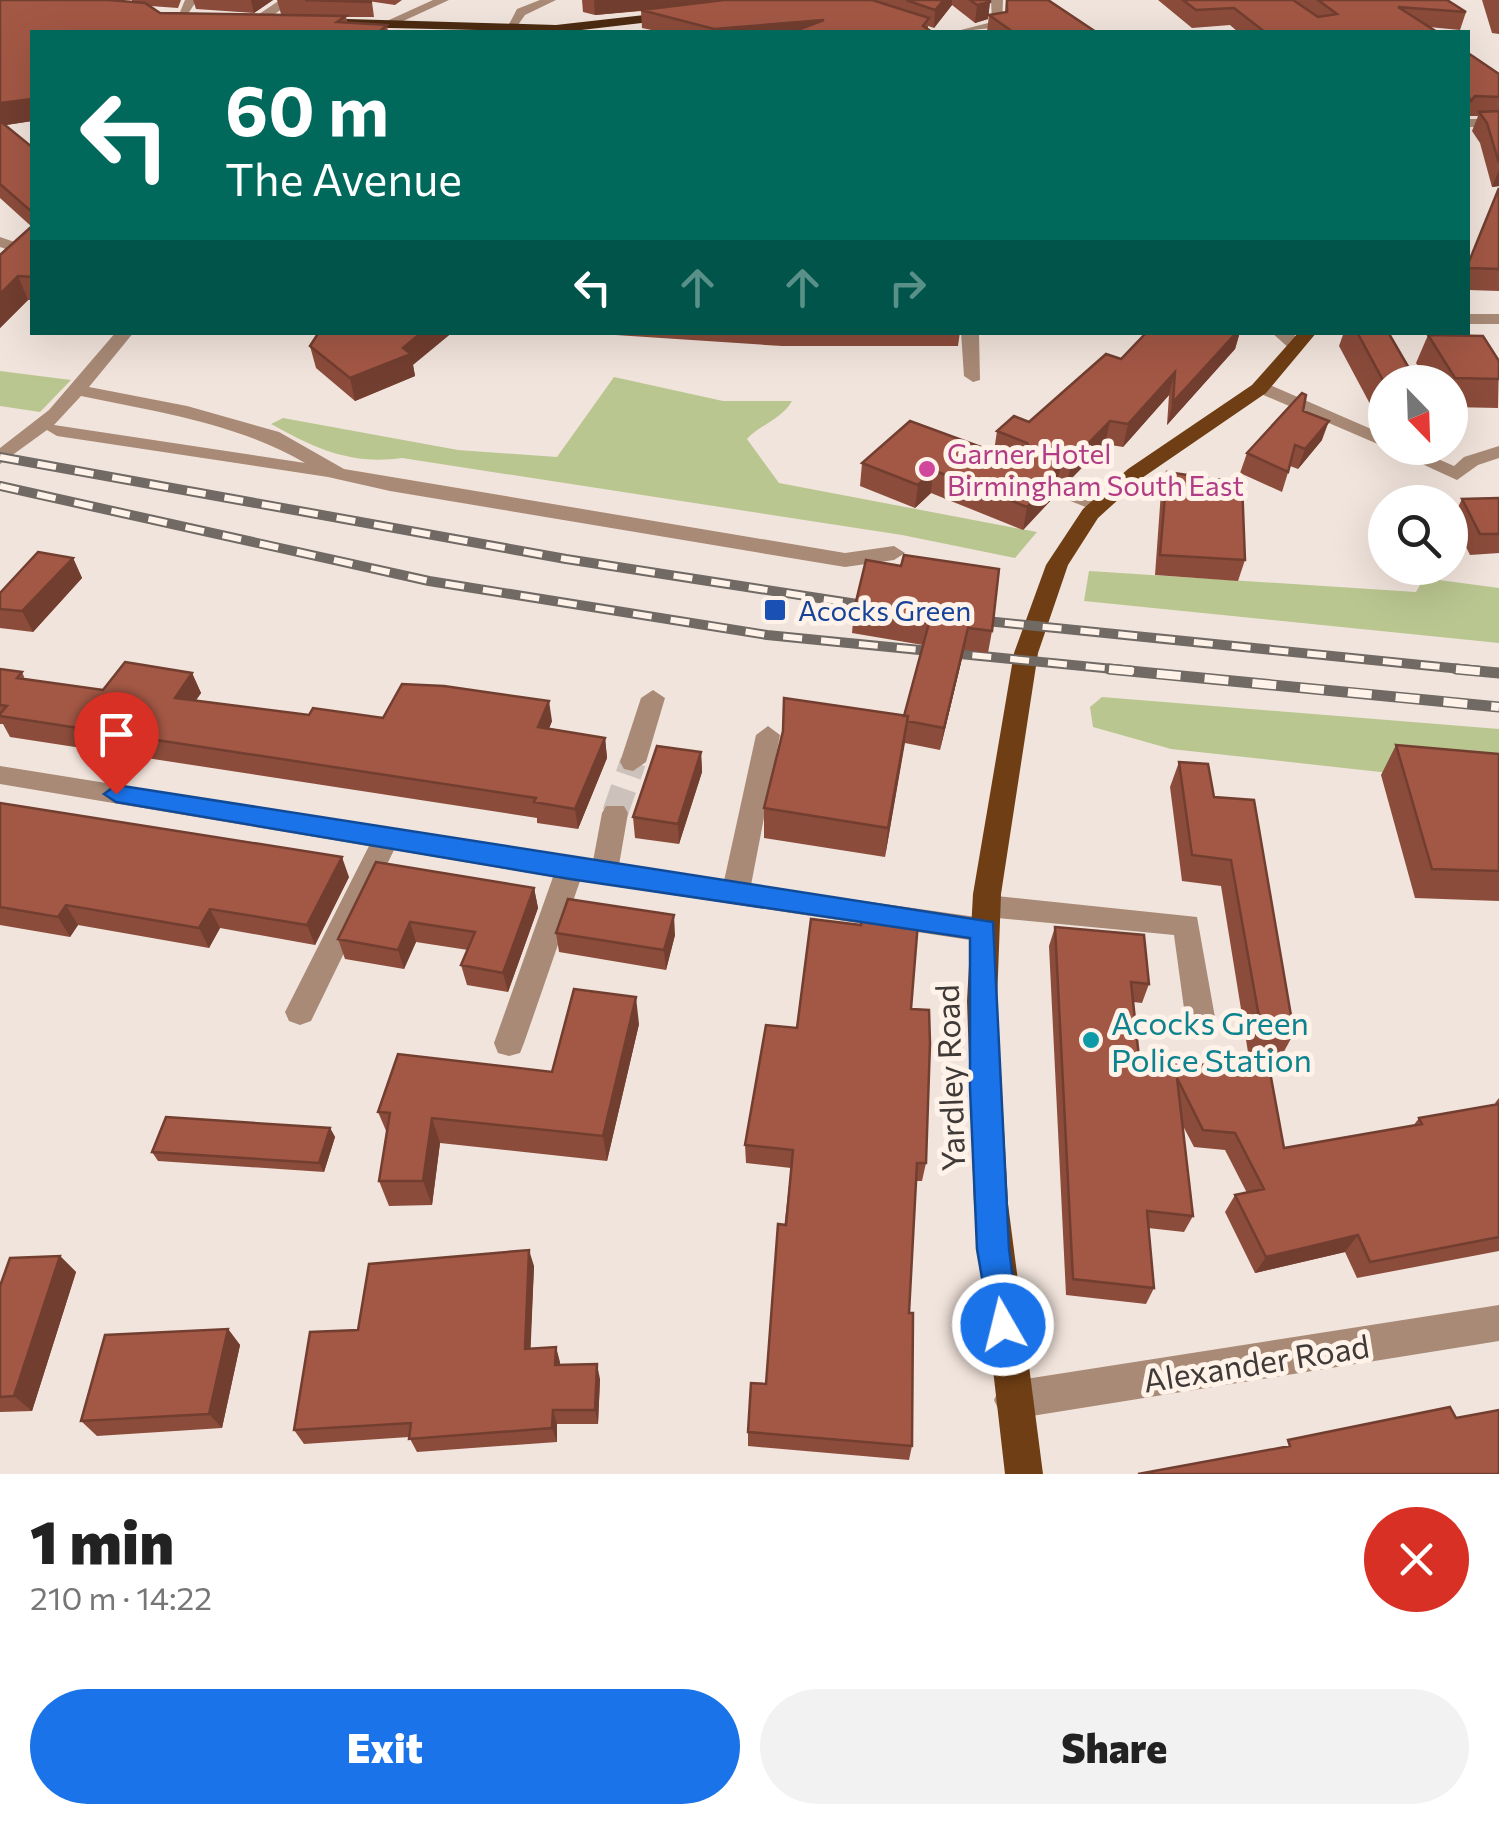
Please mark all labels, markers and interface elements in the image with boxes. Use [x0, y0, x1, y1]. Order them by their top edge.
text: 60 m [225, 65, 389, 150]
icon: left [60, 70, 190, 200]
text: The Avenue [225, 150, 462, 205]
icon: left [565, 260, 620, 315]
icon: ahead [670, 260, 725, 315]
icon: ahead [775, 260, 830, 315]
icon: right [880, 260, 935, 315]
north arrow [1368, 365, 1468, 465]
map controls [1368, 365, 1468, 585]
place label: Garner Hotel Birmingham South East [947, 436, 1244, 502]
marker: Garner Hotel Birmingham South East [916, 458, 938, 480]
button: search [1368, 485, 1468, 585]
place label: Acocks Green [798, 593, 971, 627]
marker: Acocks Green [762, 597, 788, 623]
pin [74, 692, 159, 795]
icon: arrive [89, 707, 144, 762]
street label: Yardley Road [926, 984, 972, 1172]
place label: Acocks Green Police Station [1111, 1002, 1312, 1079]
marker: Acocks Green Police Station [1080, 1029, 1102, 1051]
position arrow [951, 1273, 1055, 1377]
street label: Alexander Road [1140, 1324, 1372, 1400]
text: 1 min [30, 1503, 174, 1576]
button: close [1364, 1507, 1469, 1612]
text: 210 m · 14:22 [30, 1577, 212, 1617]
button: Exit [30, 1689, 740, 1804]
button: Share [760, 1689, 1469, 1804]

